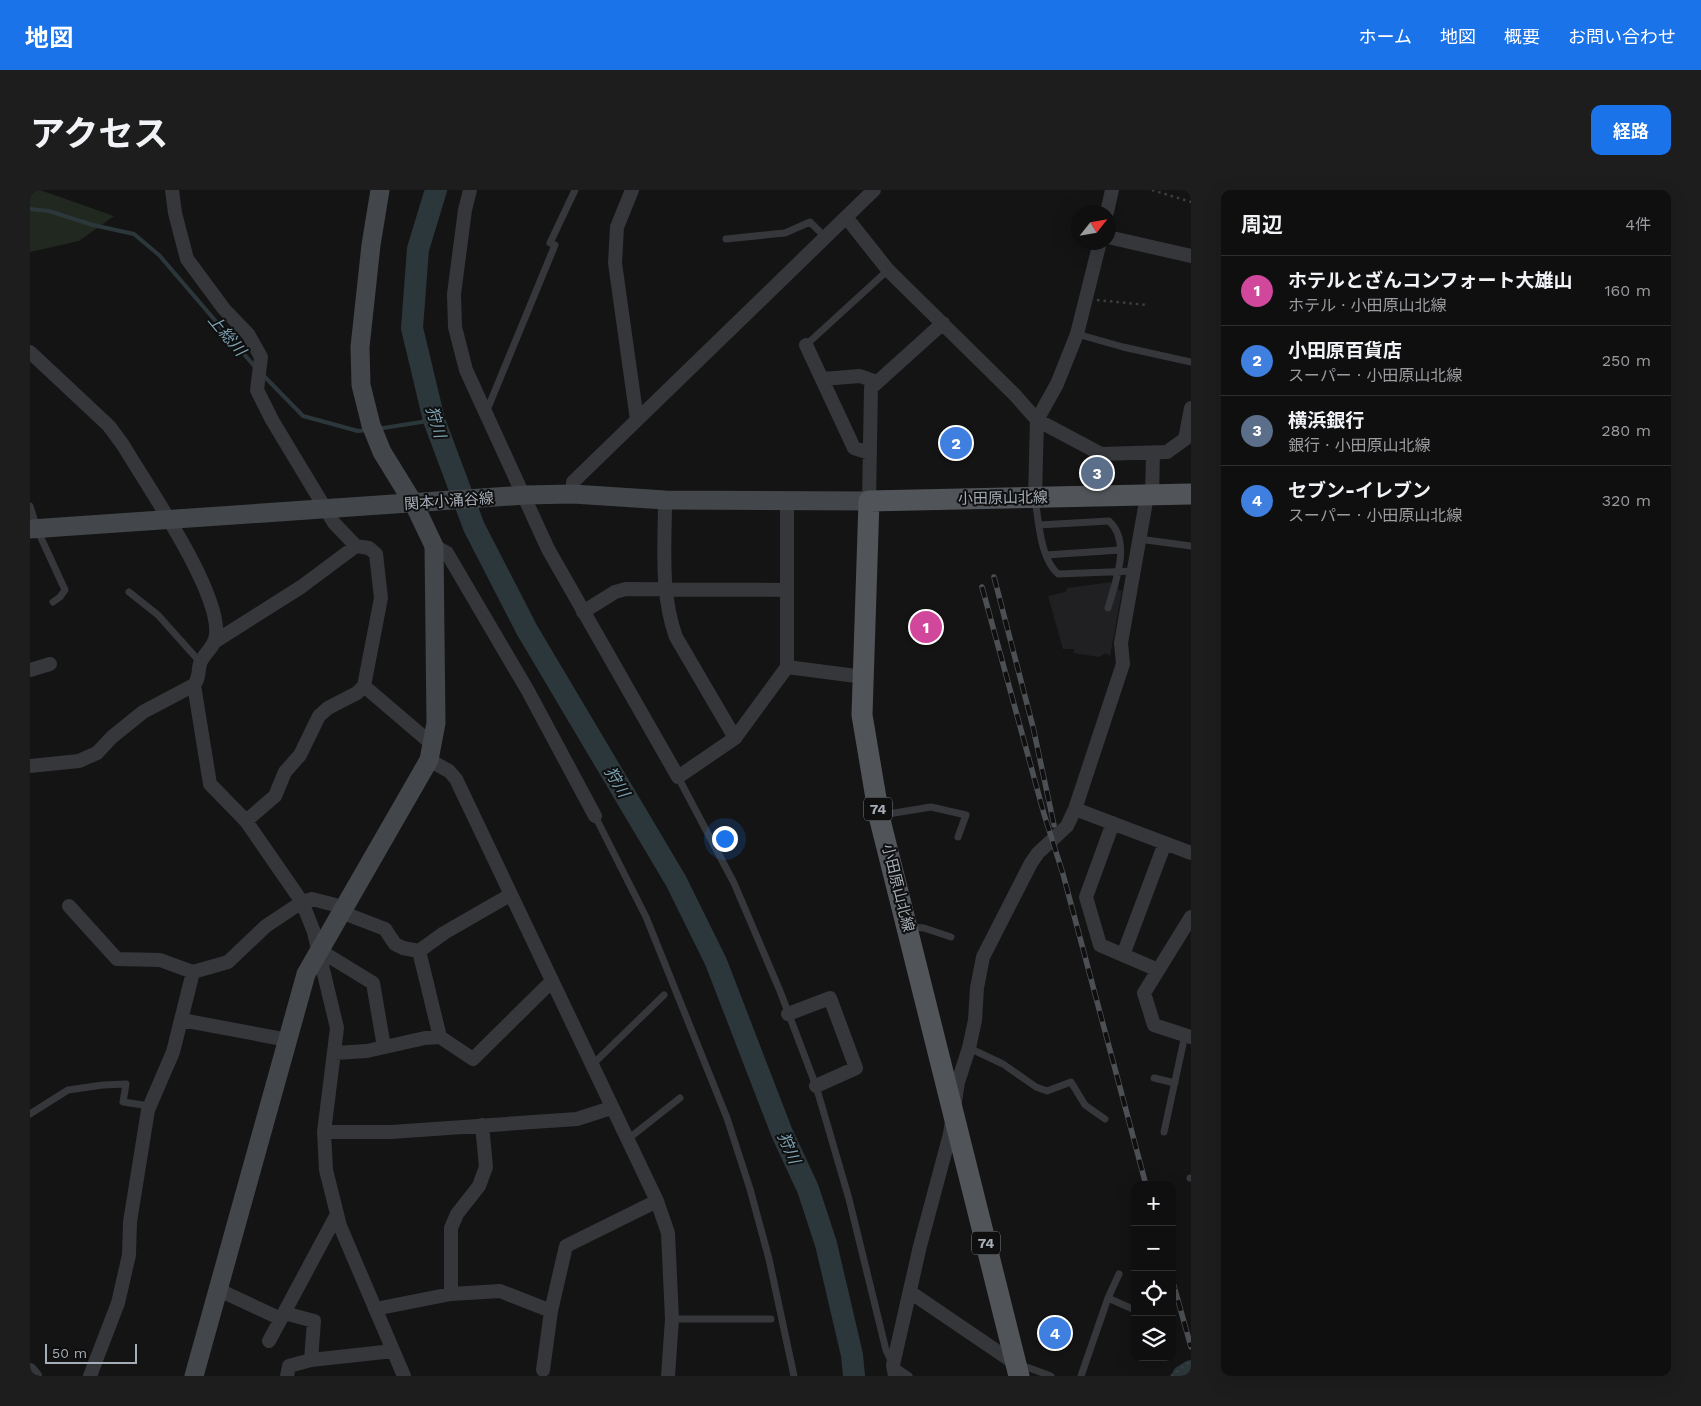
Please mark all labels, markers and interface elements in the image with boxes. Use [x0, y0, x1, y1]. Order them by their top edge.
text: 地図 [25, 24, 73, 52]
text: ホーム [1359, 26, 1412, 47]
text: 地図 [1440, 26, 1476, 47]
text: 概要 [1504, 26, 1540, 47]
text: お問い合わせ [1568, 26, 1676, 47]
button: 経路 [1591, 105, 1671, 155]
text: アクセス [30, 113, 168, 155]
north arrow [1071, 205, 1116, 250]
text: 周辺 [1241, 212, 1283, 237]
text: 4件 [1625, 215, 1651, 234]
text: ホテルとざんコンフォート大雄山 [1288, 269, 1572, 292]
text: 1 [1254, 281, 1260, 300]
text: 160 m [1604, 281, 1651, 300]
text: ホテル · 小田原山北線 [1288, 296, 1447, 315]
water label: 上総川 [204, 311, 251, 361]
text: 小田原百貨店 [1288, 339, 1402, 362]
text: 2 [1252, 351, 1262, 370]
text: 250 m [1602, 351, 1651, 370]
text: スーパー · 小田原山北線 [1288, 366, 1462, 385]
water label: 狩川 [422, 404, 450, 442]
text: 横浜銀行 [1288, 409, 1364, 432]
text: 3 [1252, 421, 1262, 440]
text: 280 m [1601, 421, 1651, 440]
pin: 2 [940, 424, 972, 462]
text: 銀行 · 小田原山北線 [1288, 436, 1431, 455]
pin: 3 [1081, 454, 1113, 492]
text: セブン-イレブン [1288, 479, 1431, 502]
street label: 小田原山北線 [958, 488, 1048, 508]
street label: 関本小涌谷線 [403, 489, 495, 513]
text: 4 [1252, 491, 1262, 510]
text: 320 m [1602, 491, 1651, 510]
text: スーパー · 小田原山北線 [1288, 506, 1462, 525]
pin: 1 [910, 608, 942, 646]
water label: 狩川 [601, 763, 634, 802]
road number: 74 [864, 798, 892, 820]
your location [712, 826, 738, 852]
street label: 小田原山北線 [878, 842, 918, 934]
water label: 狩川 [774, 1130, 805, 1168]
map controls [1131, 1181, 1176, 1361]
button: + [1131, 1181, 1176, 1226]
button: − [1131, 1226, 1176, 1271]
road number: 74 [972, 1232, 1000, 1254]
button: locate [1131, 1271, 1176, 1316]
pin: 4 [1039, 1314, 1071, 1352]
button: layers [1131, 1316, 1176, 1361]
scale bar [45, 1341, 138, 1364]
text: 50 m [52, 1345, 87, 1361]

